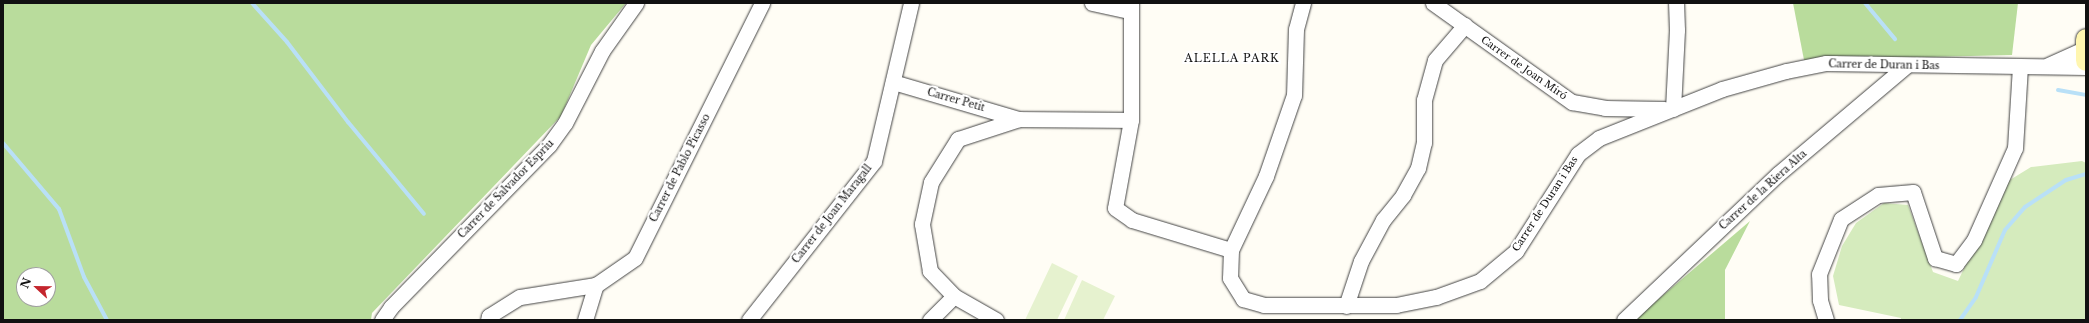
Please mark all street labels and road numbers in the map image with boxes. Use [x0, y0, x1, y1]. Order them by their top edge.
street label: Carrer de Joan Miró [1478, 34, 1570, 102]
street label: Carrer de Duran i Bas [1828, 58, 1940, 72]
street label: Carrer Petit [926, 86, 986, 114]
street label: Carrer de Pablo Picasso [647, 112, 713, 224]
street label: Carrer de Salvador Espriu [456, 137, 556, 241]
street label: Carrer de la Riera Alta [1717, 147, 1809, 233]
street label: Carrer de Duran i Bas [1510, 154, 1580, 254]
street label: Carrer de Joan Maragall [790, 162, 874, 266]

